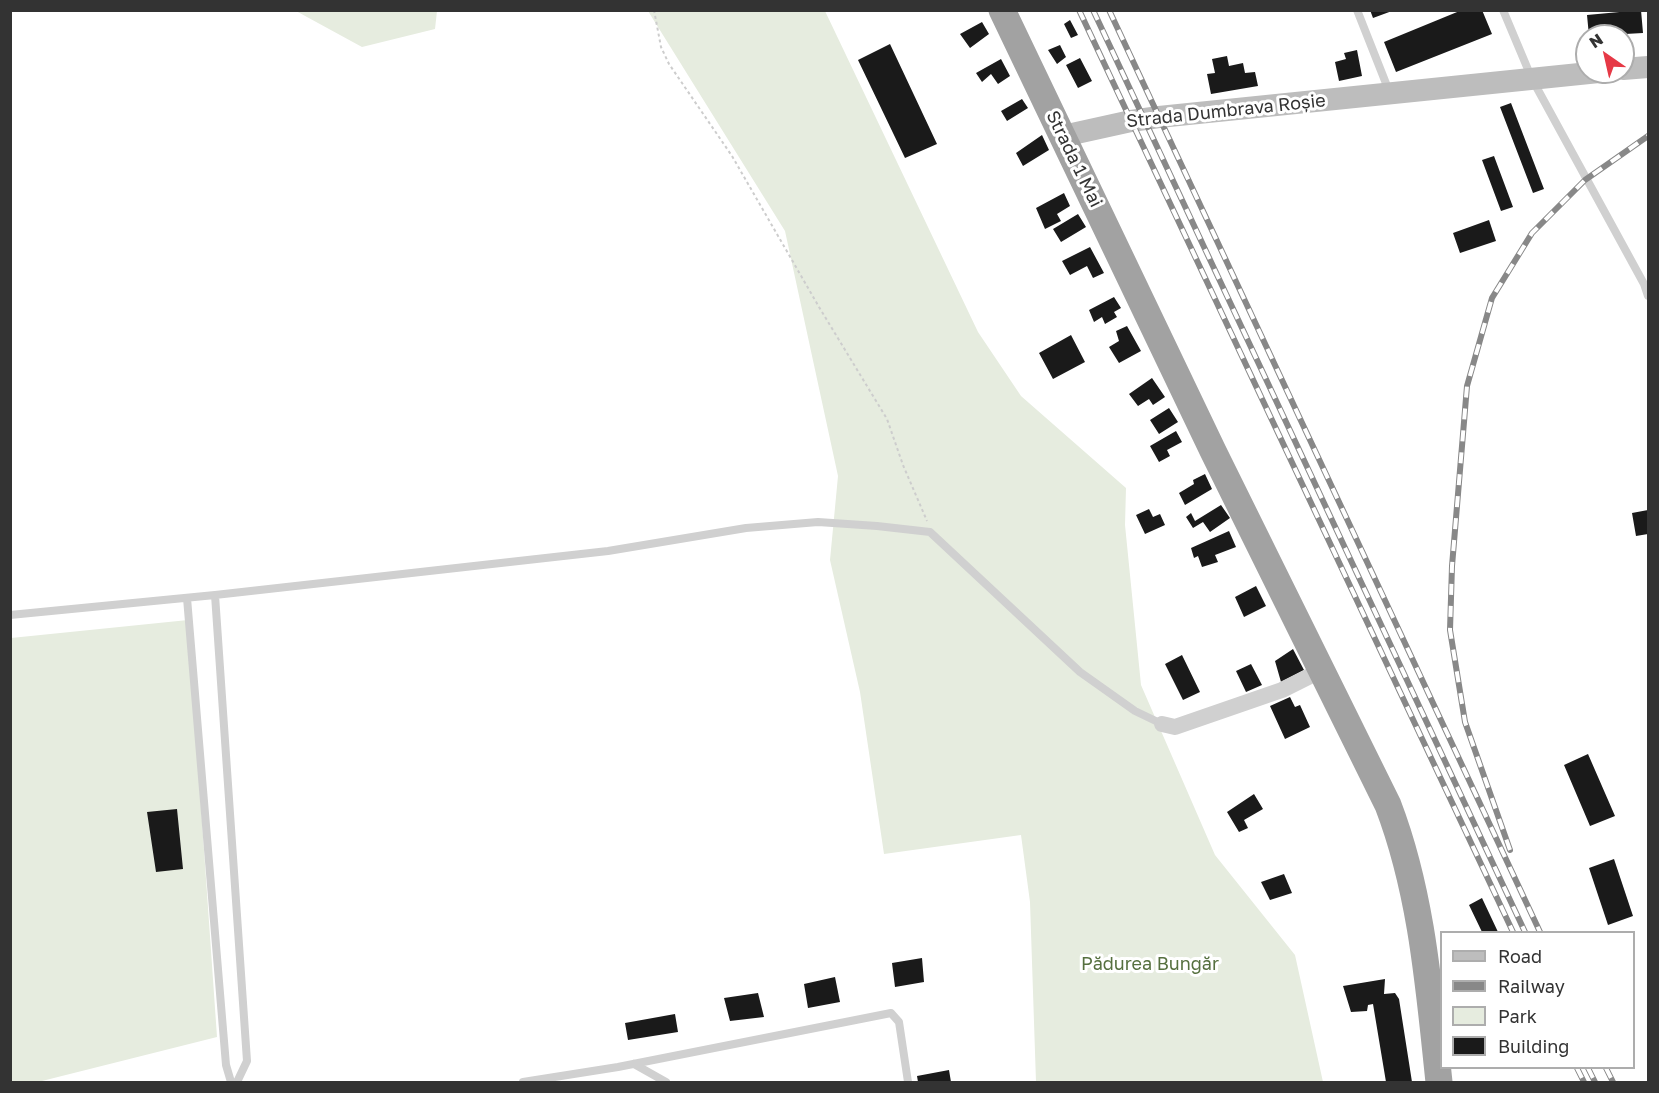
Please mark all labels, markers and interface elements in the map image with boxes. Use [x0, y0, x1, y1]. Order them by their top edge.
north arrow [1575, 24, 1635, 84]
text: N [1585, 29, 1607, 52]
street label: Strada Dumbrava Roșie [1125, 90, 1327, 132]
street label: Strada 1 Mai [1041, 107, 1107, 211]
legend [1440, 931, 1635, 1069]
text: Road [1498, 945, 1542, 967]
park label: Pădurea Bungăr [1081, 953, 1219, 975]
text: Railway [1498, 975, 1565, 997]
text: Park [1498, 1005, 1537, 1027]
text: Building [1498, 1035, 1569, 1057]

